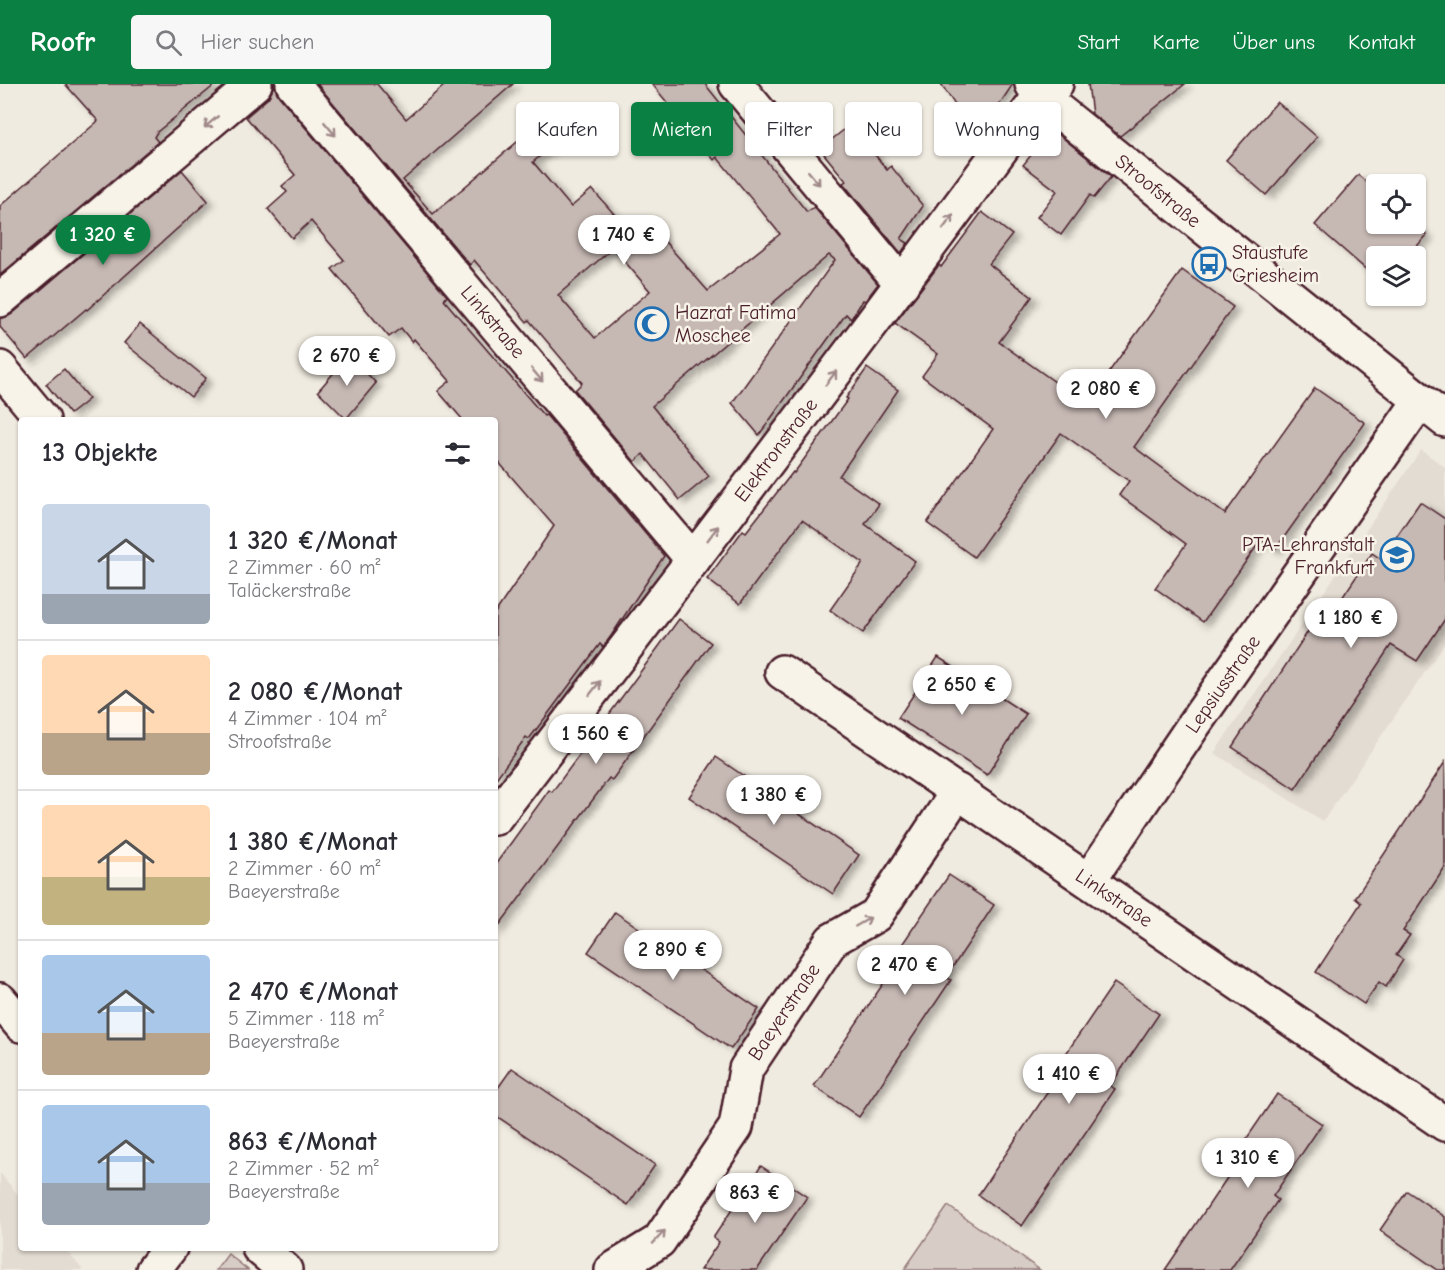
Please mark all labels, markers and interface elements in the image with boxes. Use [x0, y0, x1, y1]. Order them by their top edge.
search box [131, 15, 551, 69]
text: Roofr [30, 26, 95, 58]
icon: search [152, 26, 185, 59]
text: Hier suchen [200, 29, 314, 55]
text: Start [1077, 30, 1120, 54]
text: Karte [1153, 30, 1199, 54]
text: Über uns [1232, 30, 1315, 54]
text: Kontakt [1348, 30, 1415, 54]
chip: Kaufen [516, 102, 619, 156]
chip: Mieten [631, 102, 733, 156]
chip: Filter [745, 102, 833, 156]
chip: Neu [845, 102, 922, 156]
chip: Wohnung [934, 102, 1061, 156]
one-way arrow [204, 115, 219, 129]
one-way arrow [324, 121, 337, 137]
street label: Stroofstraße [1111, 150, 1205, 232]
one-way arrow [807, 169, 820, 185]
map controls [1366, 174, 1426, 306]
button: locate [1366, 174, 1426, 234]
one-way arrow [941, 214, 954, 230]
pin: 1 320 € [48, 215, 158, 266]
pin: 1 740 € [569, 215, 679, 266]
text: 1 320 € [69, 223, 137, 246]
text: 1 740 € [592, 223, 656, 246]
place label: Staustufe Griesheim [1232, 241, 1319, 287]
bus stop icon: Staustufe Griesheim [1191, 246, 1227, 282]
button: layers [1366, 246, 1426, 306]
street label: Linkstraße [456, 281, 530, 363]
place label: Hazrat Fatima Moschee [675, 301, 797, 347]
mosque icon: Hazrat Fatima Moschee [634, 306, 670, 342]
pin: 2 670 € [292, 336, 402, 387]
text: 2 670 € [313, 344, 381, 367]
one-way arrow [530, 366, 543, 382]
pin: 2 080 € [1051, 369, 1161, 420]
one-way arrow [824, 370, 837, 386]
text: 2 080 € [1070, 377, 1142, 400]
street label: Elektronstraße [730, 394, 822, 506]
icon: filters [441, 437, 474, 470]
text: 13 Objekte [42, 438, 157, 468]
text: 1 320 €/Monat [228, 526, 397, 556]
one-way arrow [707, 526, 719, 542]
icon: home [90, 528, 162, 600]
place label: PTA-Lehranstalt Frankfurt [1242, 533, 1375, 579]
school or university icon: PTA-Lehranstalt Frankfurt [1379, 537, 1415, 573]
text: 2 Zimmer · 60 m² [228, 556, 380, 579]
text: Taläckerstraße [228, 579, 351, 602]
pin: 1 180 € [1296, 598, 1406, 649]
text: 1 180 € [1318, 606, 1384, 629]
street label: Lepsiusstraße [1181, 631, 1265, 737]
pin: 2 650 € [907, 665, 1017, 716]
text: 2 650 € [927, 673, 997, 696]
text: 2 080 €/Monat [228, 677, 402, 707]
icon: home [90, 679, 162, 751]
one-way arrow [588, 681, 601, 697]
text: 4 Zimmer · 104 m² [228, 707, 386, 730]
pin: 1 560 € [541, 714, 651, 765]
text: 1 560 € [562, 722, 630, 745]
text: Stroofstraße [228, 730, 331, 753]
pin: 1 380 € [719, 775, 829, 826]
text: 1 380 € [740, 783, 808, 806]
text: 1 380 €/Monat [228, 827, 397, 857]
icon: home [90, 829, 162, 901]
text: 2 Zimmer · 60 m² [228, 857, 380, 880]
street label: Linkstraße [1071, 864, 1157, 932]
text: Baeyerstraße [228, 880, 340, 903]
one-way arrow [854, 916, 871, 928]
pin: 2 890 € [618, 930, 728, 981]
text: 2 890 € [638, 938, 708, 961]
pin: 2 470 € [850, 945, 960, 996]
text: 2 470 € [871, 953, 939, 976]
street label: Baeyerstraße [743, 959, 825, 1065]
text: 2 470 €/Monat [228, 977, 398, 1007]
icon: home [90, 979, 162, 1051]
text: 5 Zimmer · 118 m² [228, 1007, 384, 1030]
text: Baeyerstraße [228, 1030, 340, 1053]
pin: 1 410 € [1014, 1054, 1124, 1105]
text: 1 410 € [1037, 1062, 1101, 1085]
text: 863 €/Monat [228, 1127, 377, 1157]
icon: home [90, 1129, 162, 1201]
pin: 1 310 € [1193, 1138, 1303, 1189]
text: 1 310 € [1215, 1146, 1281, 1169]
text: 2 Zimmer · 52 m² [228, 1157, 379, 1180]
pin: 863 € [713, 1173, 797, 1224]
text: Baeyerstraße [228, 1180, 340, 1203]
text: 863 € [729, 1181, 781, 1204]
one-way arrow [652, 1230, 666, 1245]

